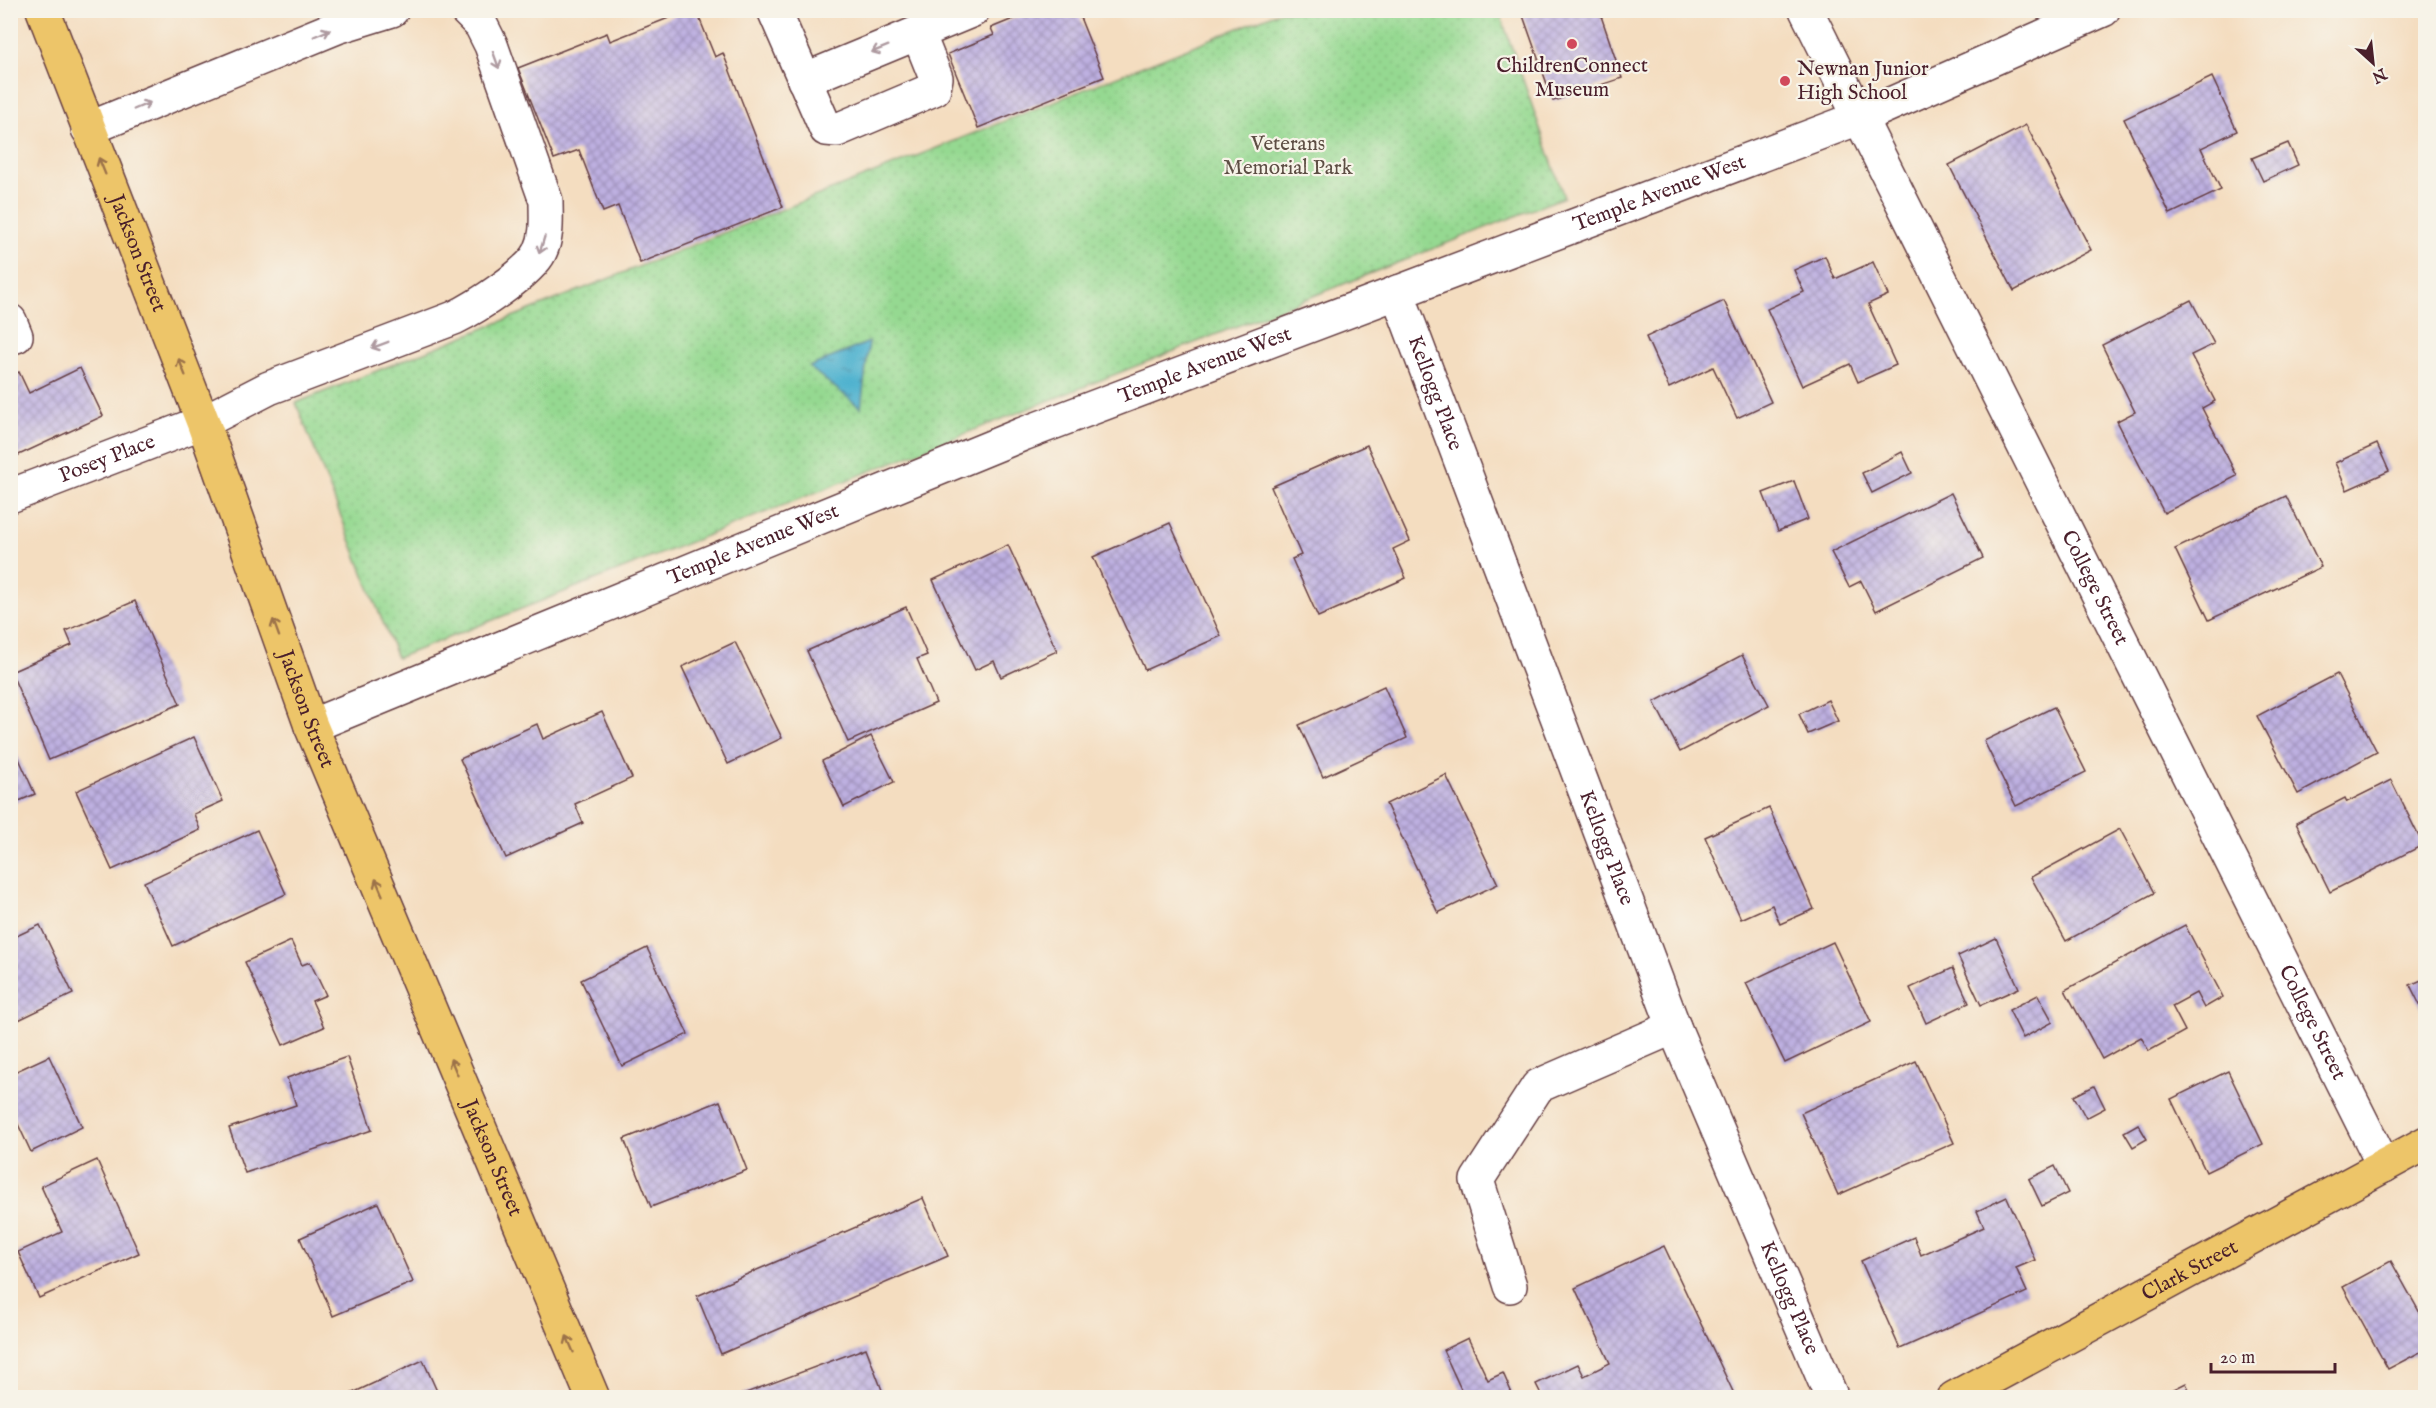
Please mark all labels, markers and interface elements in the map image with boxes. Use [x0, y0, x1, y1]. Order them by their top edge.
one-way arrow [312, 27, 331, 38]
north arrow [2343, 33, 2403, 93]
marker: ChildrenConnect Museum [1565, 37, 1579, 51]
one-way arrow [871, 44, 890, 55]
one-way arrow [491, 50, 502, 68]
place label: ChildrenConnect Museum [1496, 53, 1648, 104]
place label: Newnan Junior High School [1797, 56, 1929, 107]
text: N [2368, 62, 2391, 87]
marker: Newnan Junior High School [1778, 74, 1792, 88]
one-way arrow [132, 100, 150, 112]
park label: Veterans Memorial Park [1223, 131, 1353, 182]
street label: Temple Avenue West [1569, 149, 1750, 238]
one-way arrow [96, 157, 107, 176]
street label: Jackson Street [102, 189, 173, 316]
one-way arrow [536, 235, 547, 254]
street label: Temple Avenue West [1115, 320, 1295, 410]
street label: Kellogg Place [1401, 332, 1469, 455]
one-way arrow [372, 341, 390, 352]
one-way arrow [175, 358, 186, 377]
street label: Posey Place [55, 428, 159, 489]
street label: Temple Avenue West [664, 497, 843, 592]
street label: College Street [2055, 526, 2135, 650]
one-way arrow [270, 619, 281, 638]
street label: Jackson Street [271, 645, 341, 772]
street label: Kellogg Place [1573, 787, 1641, 909]
one-way arrow [373, 878, 384, 897]
street label: College Street [2272, 960, 2352, 1085]
one-way arrow [448, 1058, 459, 1077]
street label: Jackson Street [455, 1094, 529, 1220]
street label: Clark Street [2137, 1234, 2243, 1308]
street label: Kellogg Place [1753, 1237, 1826, 1359]
one-way arrow [564, 1335, 575, 1353]
scale bar [2211, 1336, 2336, 1374]
text: 20 m [2220, 1347, 2255, 1370]

